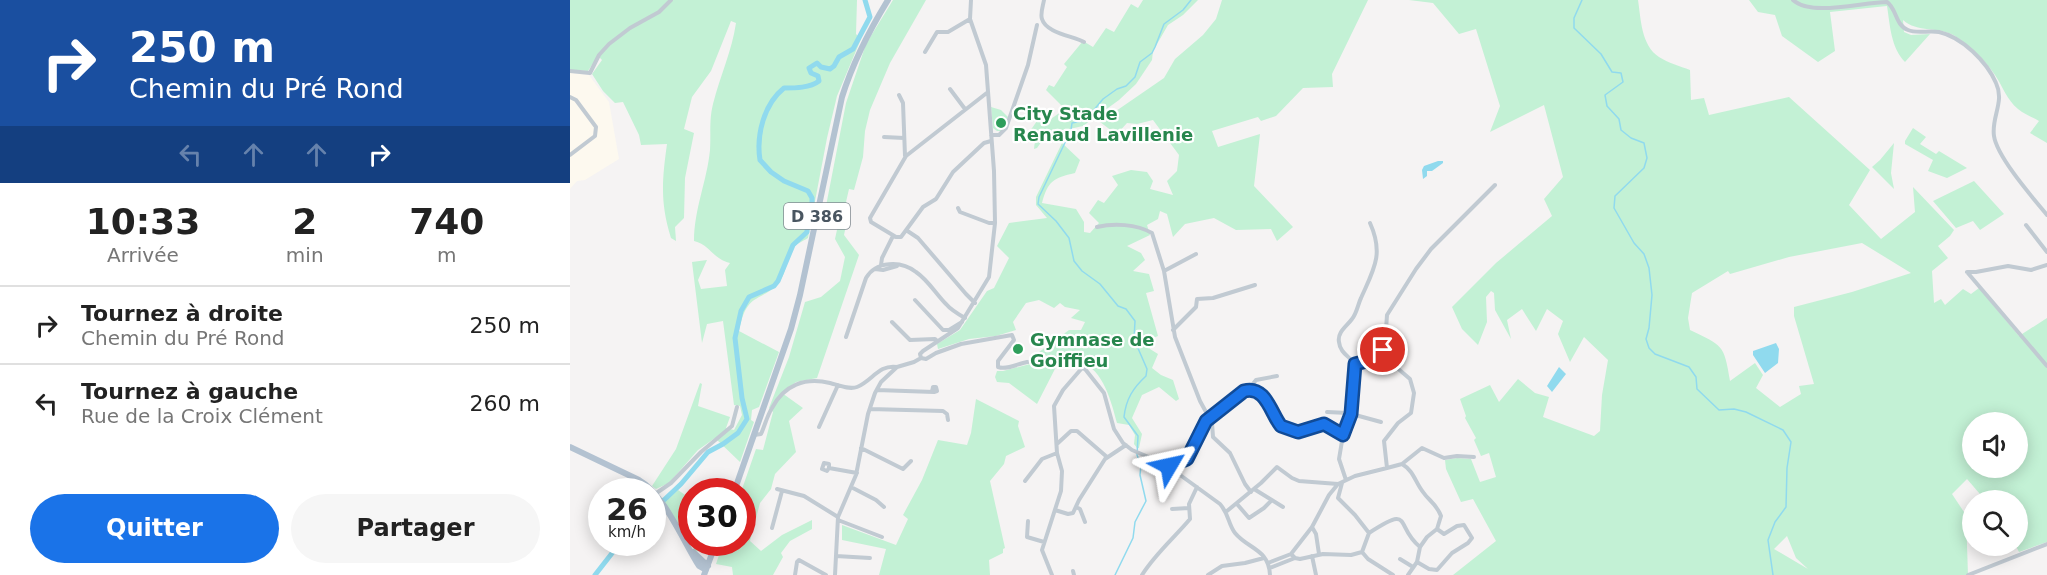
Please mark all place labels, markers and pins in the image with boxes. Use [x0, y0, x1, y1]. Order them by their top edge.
place label: City Stade Renaud Lavillenie [1013, 103, 1193, 145]
marker: City Stade Renaud Lavillenie [994, 116, 1008, 130]
pin [1357, 324, 1408, 375]
place label: Gymnase de Goiffieu [1030, 329, 1155, 371]
marker: Gymnase de Goiffieu [1011, 342, 1025, 356]

